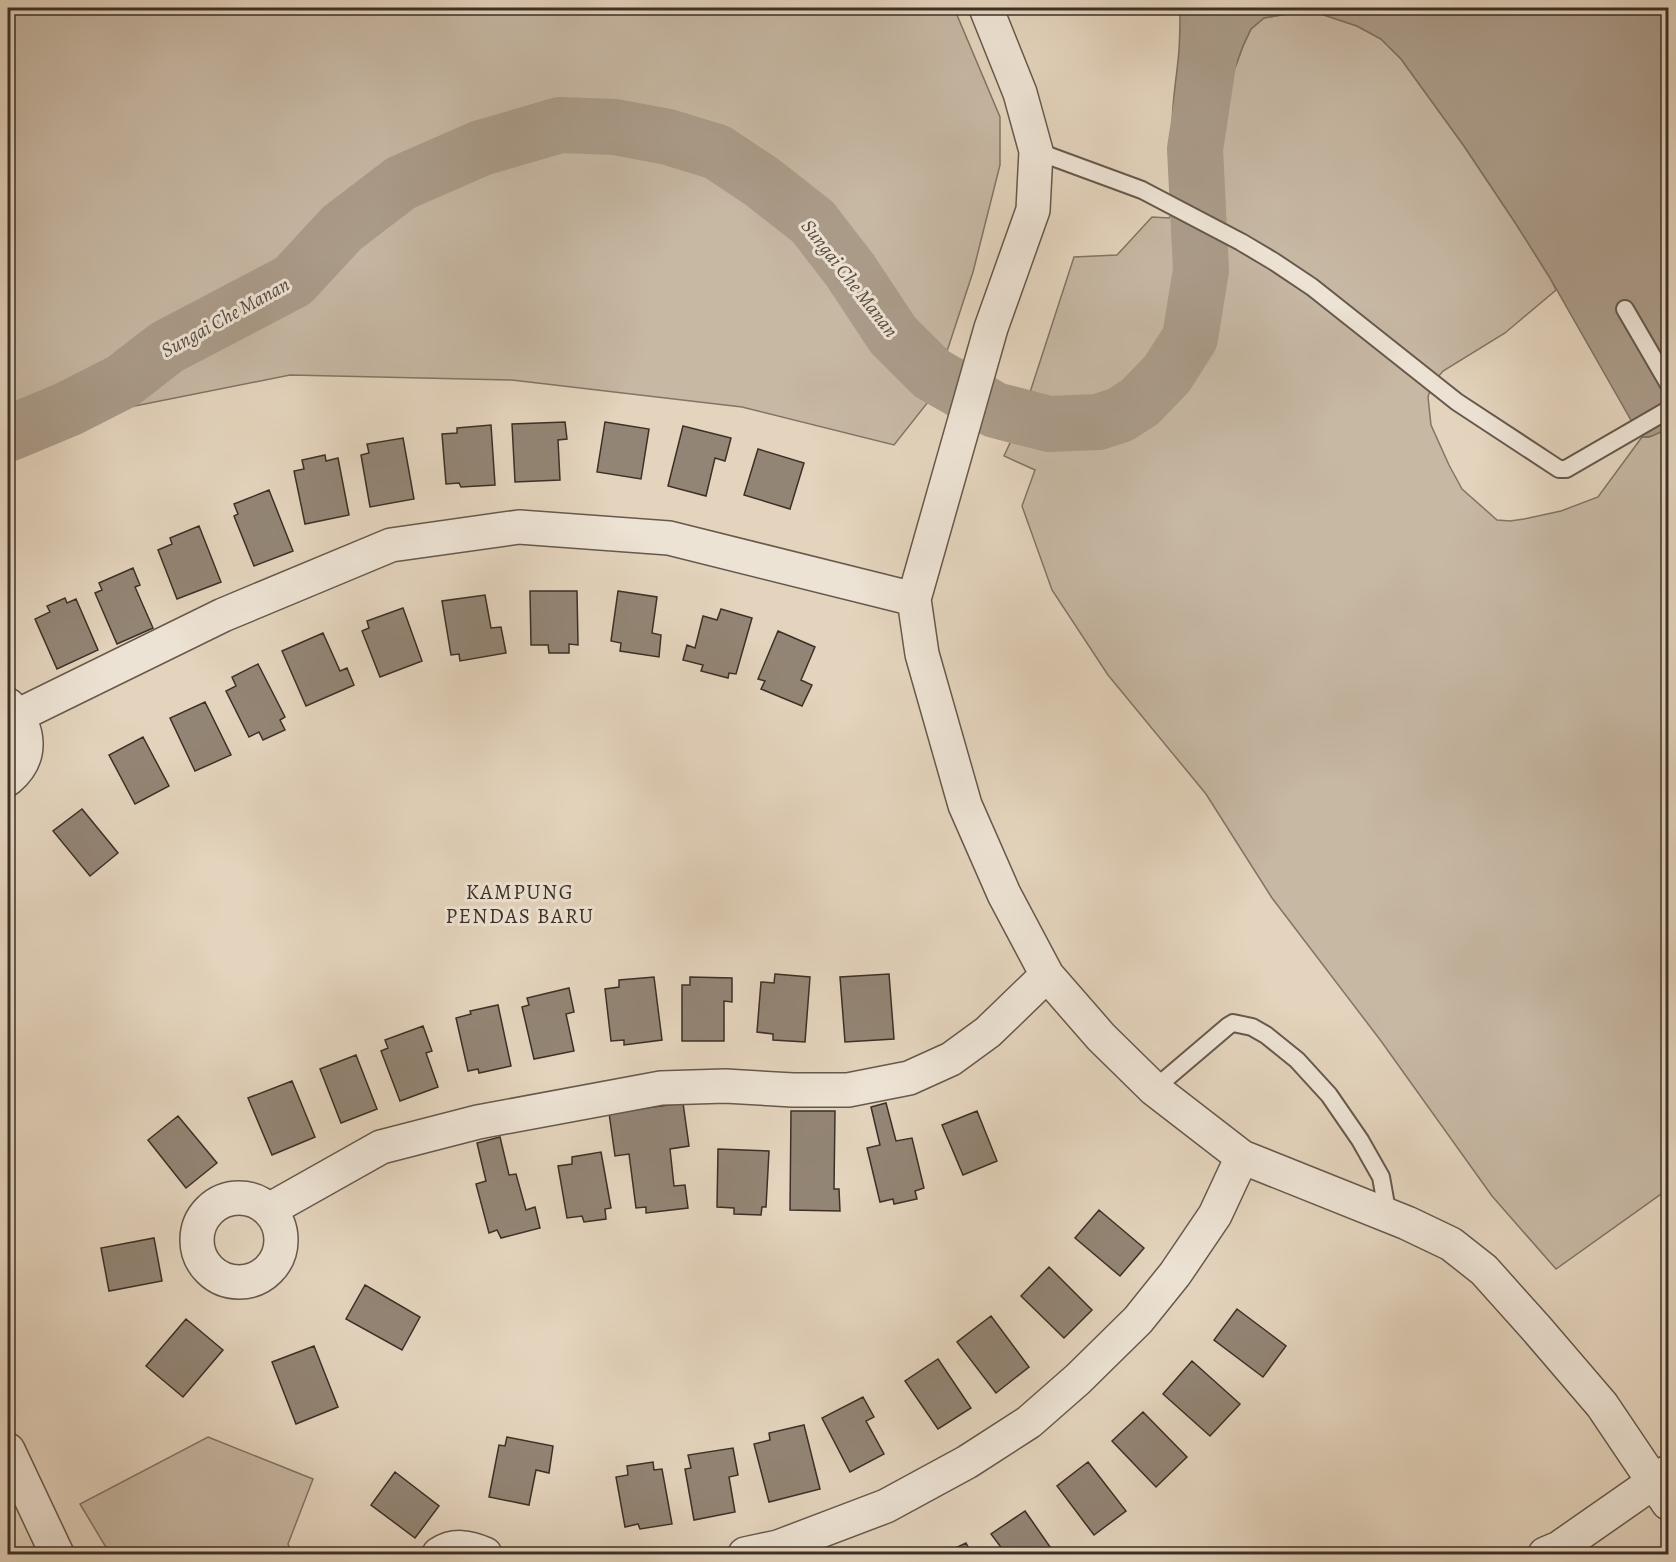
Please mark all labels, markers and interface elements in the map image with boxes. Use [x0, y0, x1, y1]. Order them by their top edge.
water label: Sungai Che Manan [795, 214, 904, 343]
water label: Sungai Che Manan [156, 271, 294, 364]
district label: KAMPUNG PENDAS BARU [445, 878, 595, 930]

